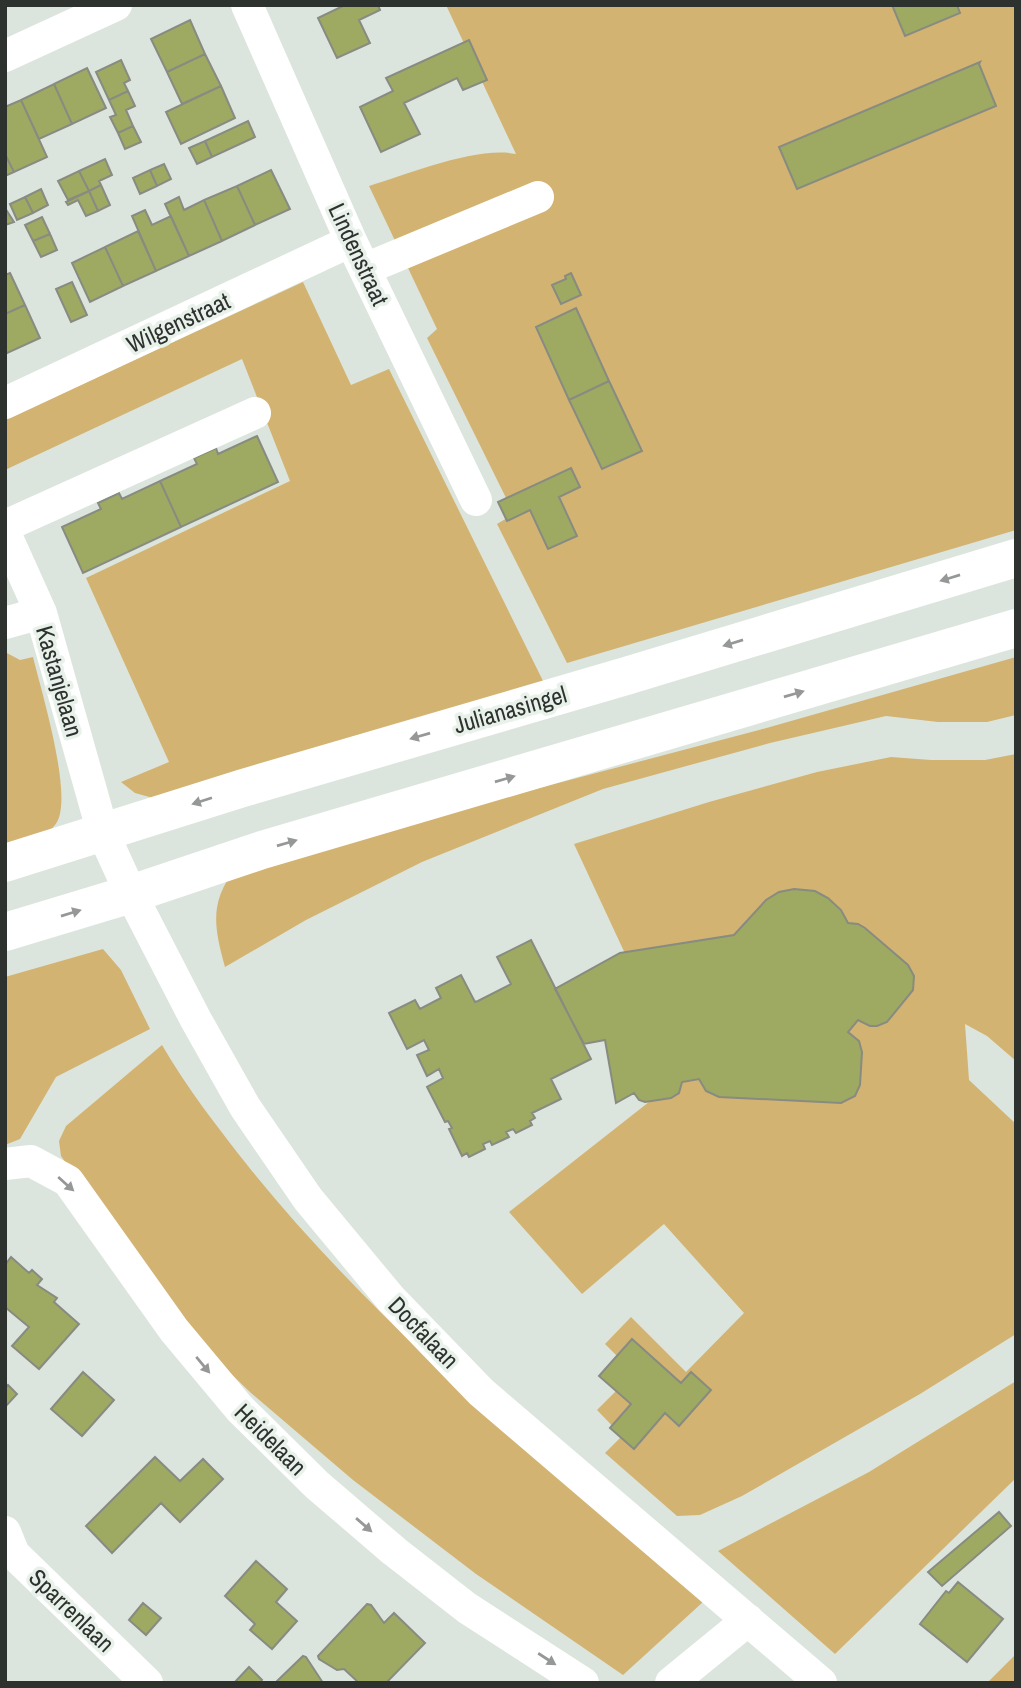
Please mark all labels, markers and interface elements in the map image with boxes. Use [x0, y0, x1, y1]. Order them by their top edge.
street label: Lindenstraat [321, 198, 397, 311]
street label: Wilgenstraat [121, 284, 235, 360]
one-way arrow [940, 573, 961, 583]
street label: Kastanjelaan [29, 622, 91, 740]
one-way arrow [722, 639, 743, 649]
street label: Julianasingel [450, 678, 570, 740]
one-way arrow [784, 688, 805, 698]
one-way arrow [410, 731, 431, 741]
one-way arrow [495, 773, 516, 783]
one-way arrow [192, 796, 213, 806]
one-way arrow [276, 837, 298, 848]
one-way arrow [60, 907, 81, 917]
one-way arrow [57, 1176, 75, 1192]
street label: Docfalaan [382, 1289, 466, 1375]
one-way arrow [195, 1356, 210, 1373]
street label: Heidelaan [228, 1396, 314, 1482]
one-way arrow [355, 1517, 372, 1532]
street label: Sparrenlaan [22, 1561, 122, 1659]
one-way arrow [537, 1653, 556, 1666]

